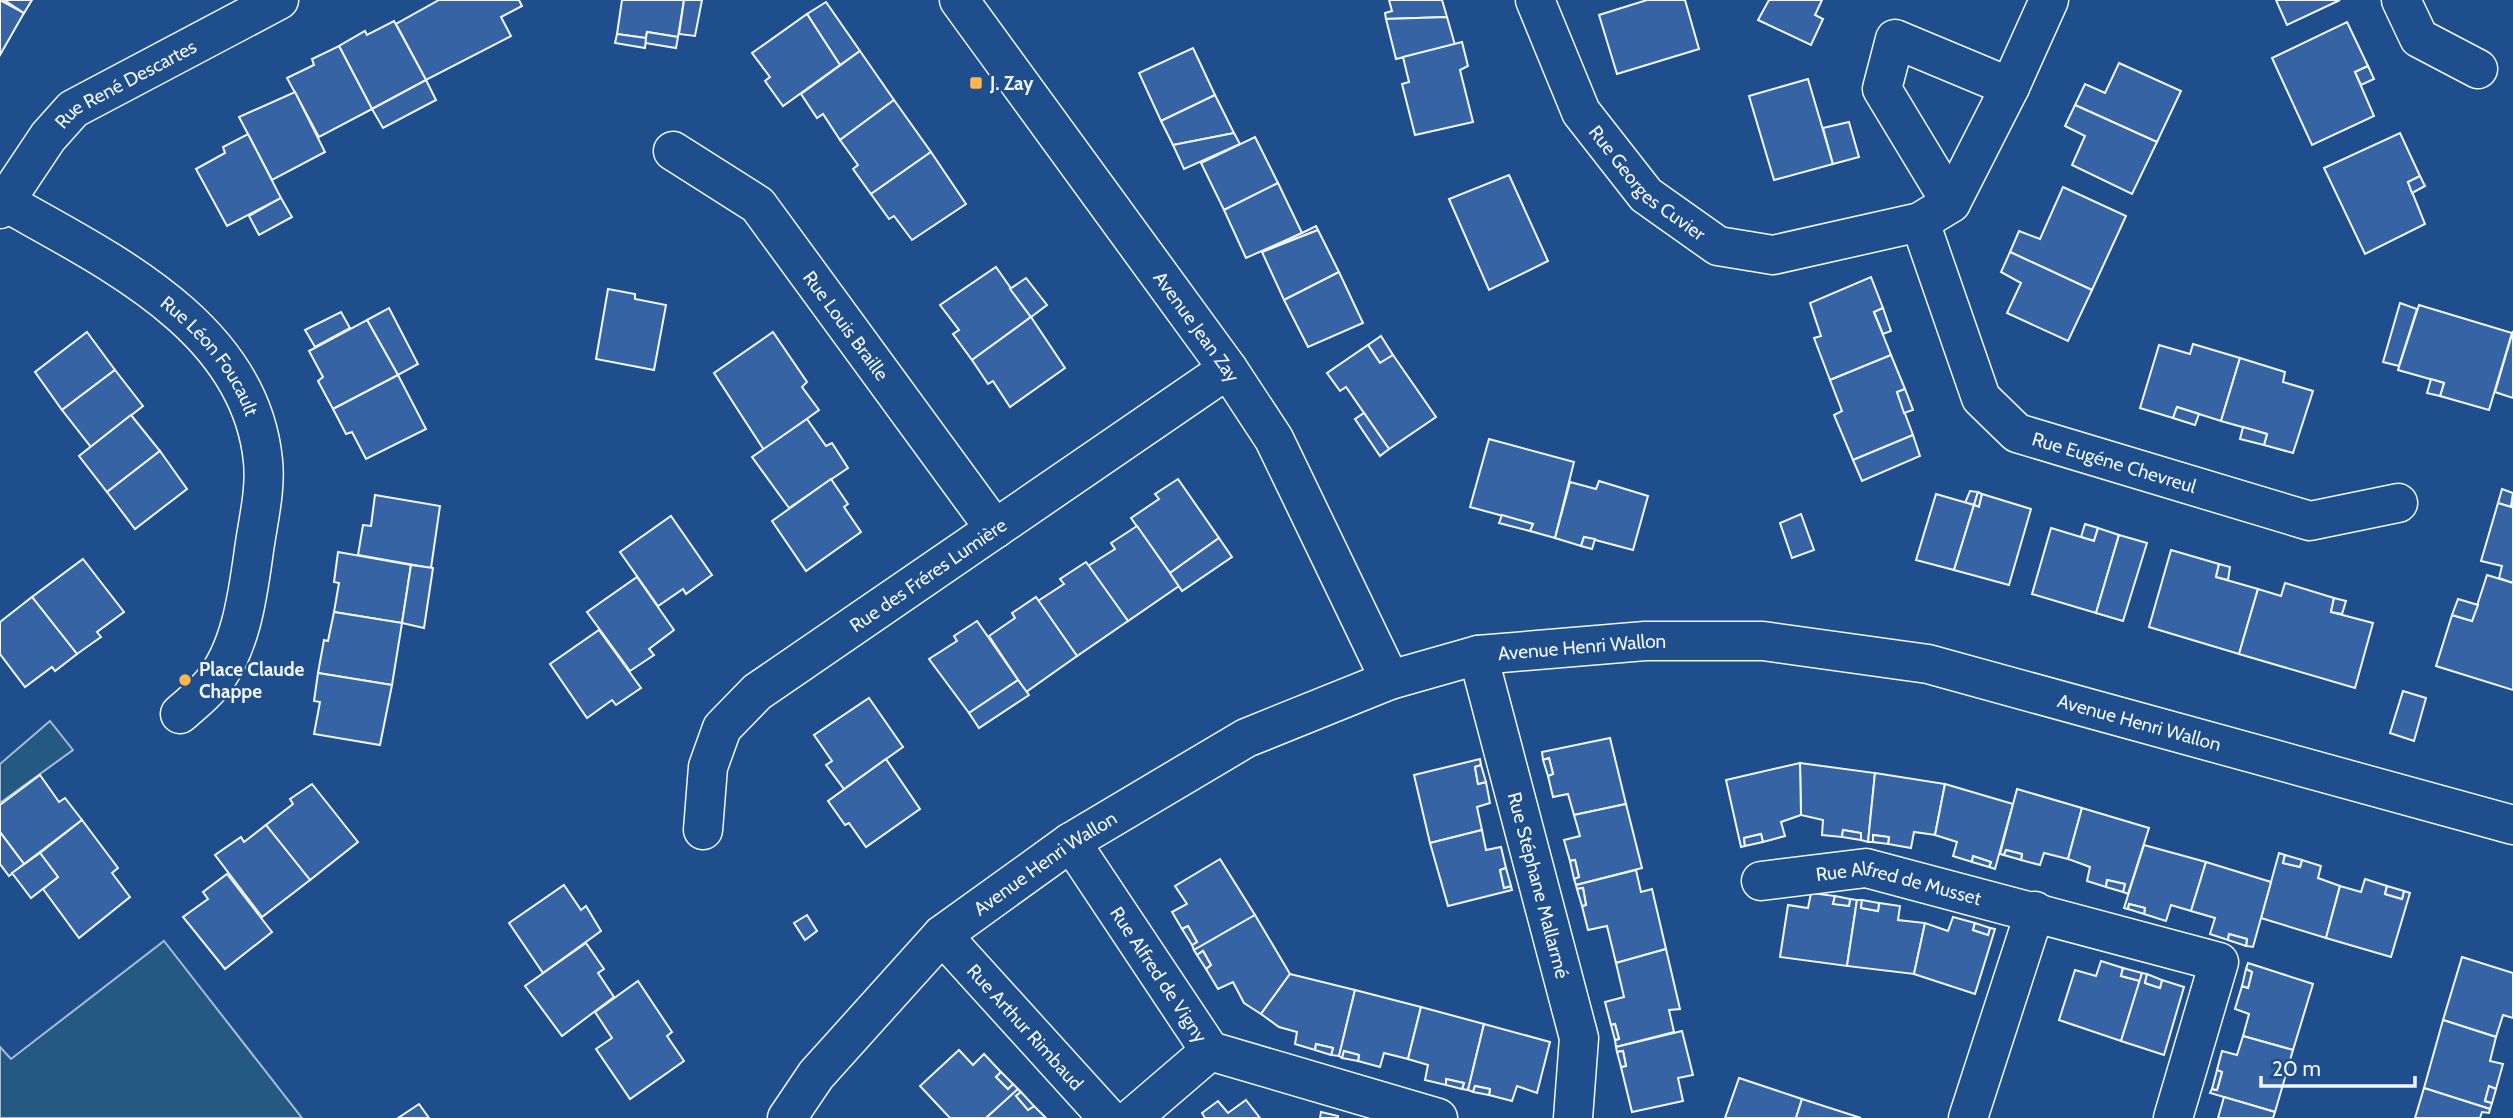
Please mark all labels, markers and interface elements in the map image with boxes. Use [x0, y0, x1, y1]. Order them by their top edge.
street label: Rue René Descartes [50, 35, 201, 133]
place label: J. Zay [989, 72, 1034, 95]
marker: J. Zay [968, 75, 984, 91]
street label: Rue Georges Cuvier [1584, 121, 1710, 246]
street label: Rue Louis Braille [798, 267, 894, 385]
street label: Avenue Jean Zay [1149, 267, 1245, 387]
street label: Rue Léon Foucault [156, 291, 263, 419]
street label: Rue Eugéne Chevreul [2029, 427, 2199, 498]
street label: Rue des Fréres Lumière [845, 513, 1011, 637]
street label: Avenue Henri Wallon [1497, 630, 1666, 665]
place label: Place Claude Chappe [199, 658, 305, 703]
marker: Place Claude Chappe [177, 672, 193, 688]
street label: Avenue Henri Wallon [2055, 689, 2224, 756]
street label: Rue Stéphane Mallarmé [1503, 790, 1574, 981]
street label: Avenue Henri Wallon [969, 806, 1121, 921]
street label: Rue Alfred de Musset [1814, 857, 1984, 910]
street label: Rue Alfred de Vigny [1105, 902, 1212, 1047]
street label: Rue Arthur Rimbaud [962, 959, 1088, 1095]
scale bar [2261, 1044, 2415, 1088]
text: 20 m [2272, 1056, 2321, 1081]

